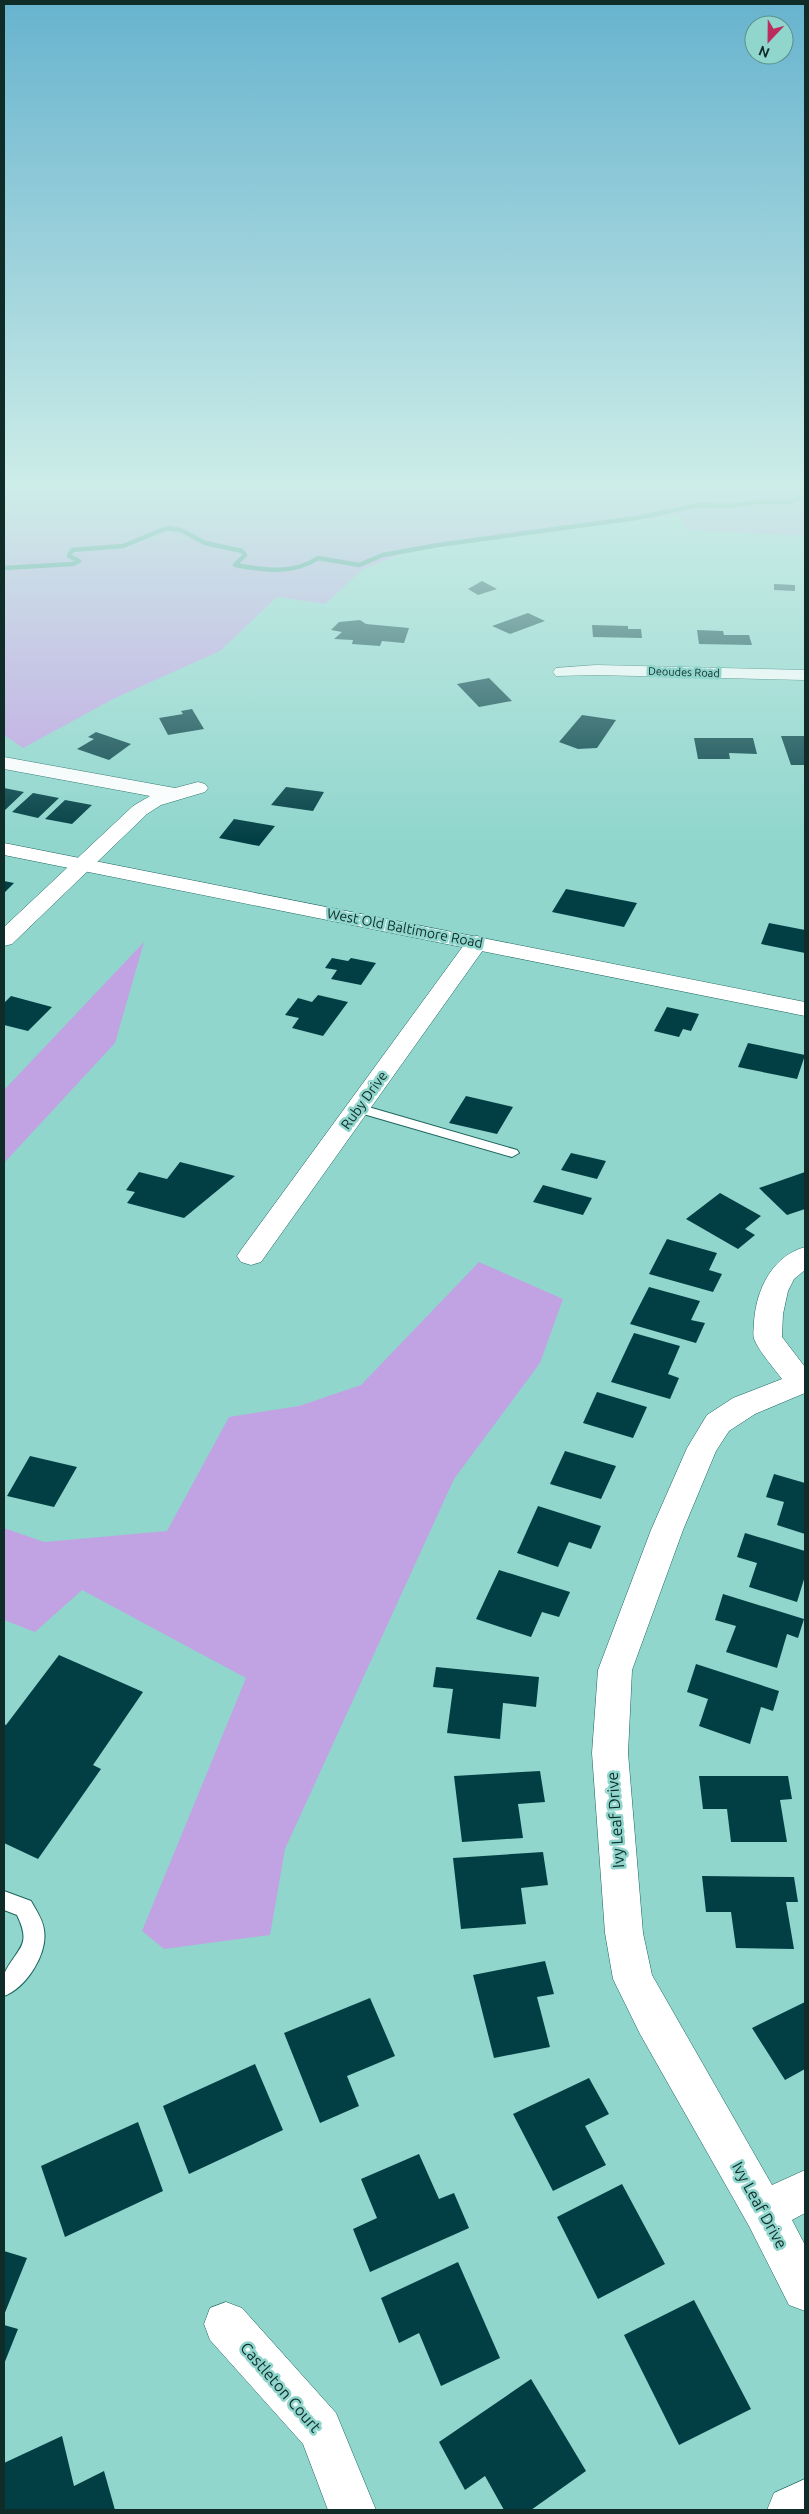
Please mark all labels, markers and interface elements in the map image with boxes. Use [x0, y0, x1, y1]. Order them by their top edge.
north arrow [744, 15, 794, 65]
text: N [756, 43, 772, 61]
street label: Deoudes Road [648, 665, 720, 679]
street label: West Old Baltimore Road [326, 905, 484, 951]
street label: Ruby Drive [338, 1068, 390, 1132]
street label: Ivy Leaf Drive [603, 1771, 627, 1869]
street label: Ivy Leaf Drive [729, 2158, 791, 2252]
street label: Castleton Court [237, 2338, 325, 2436]

